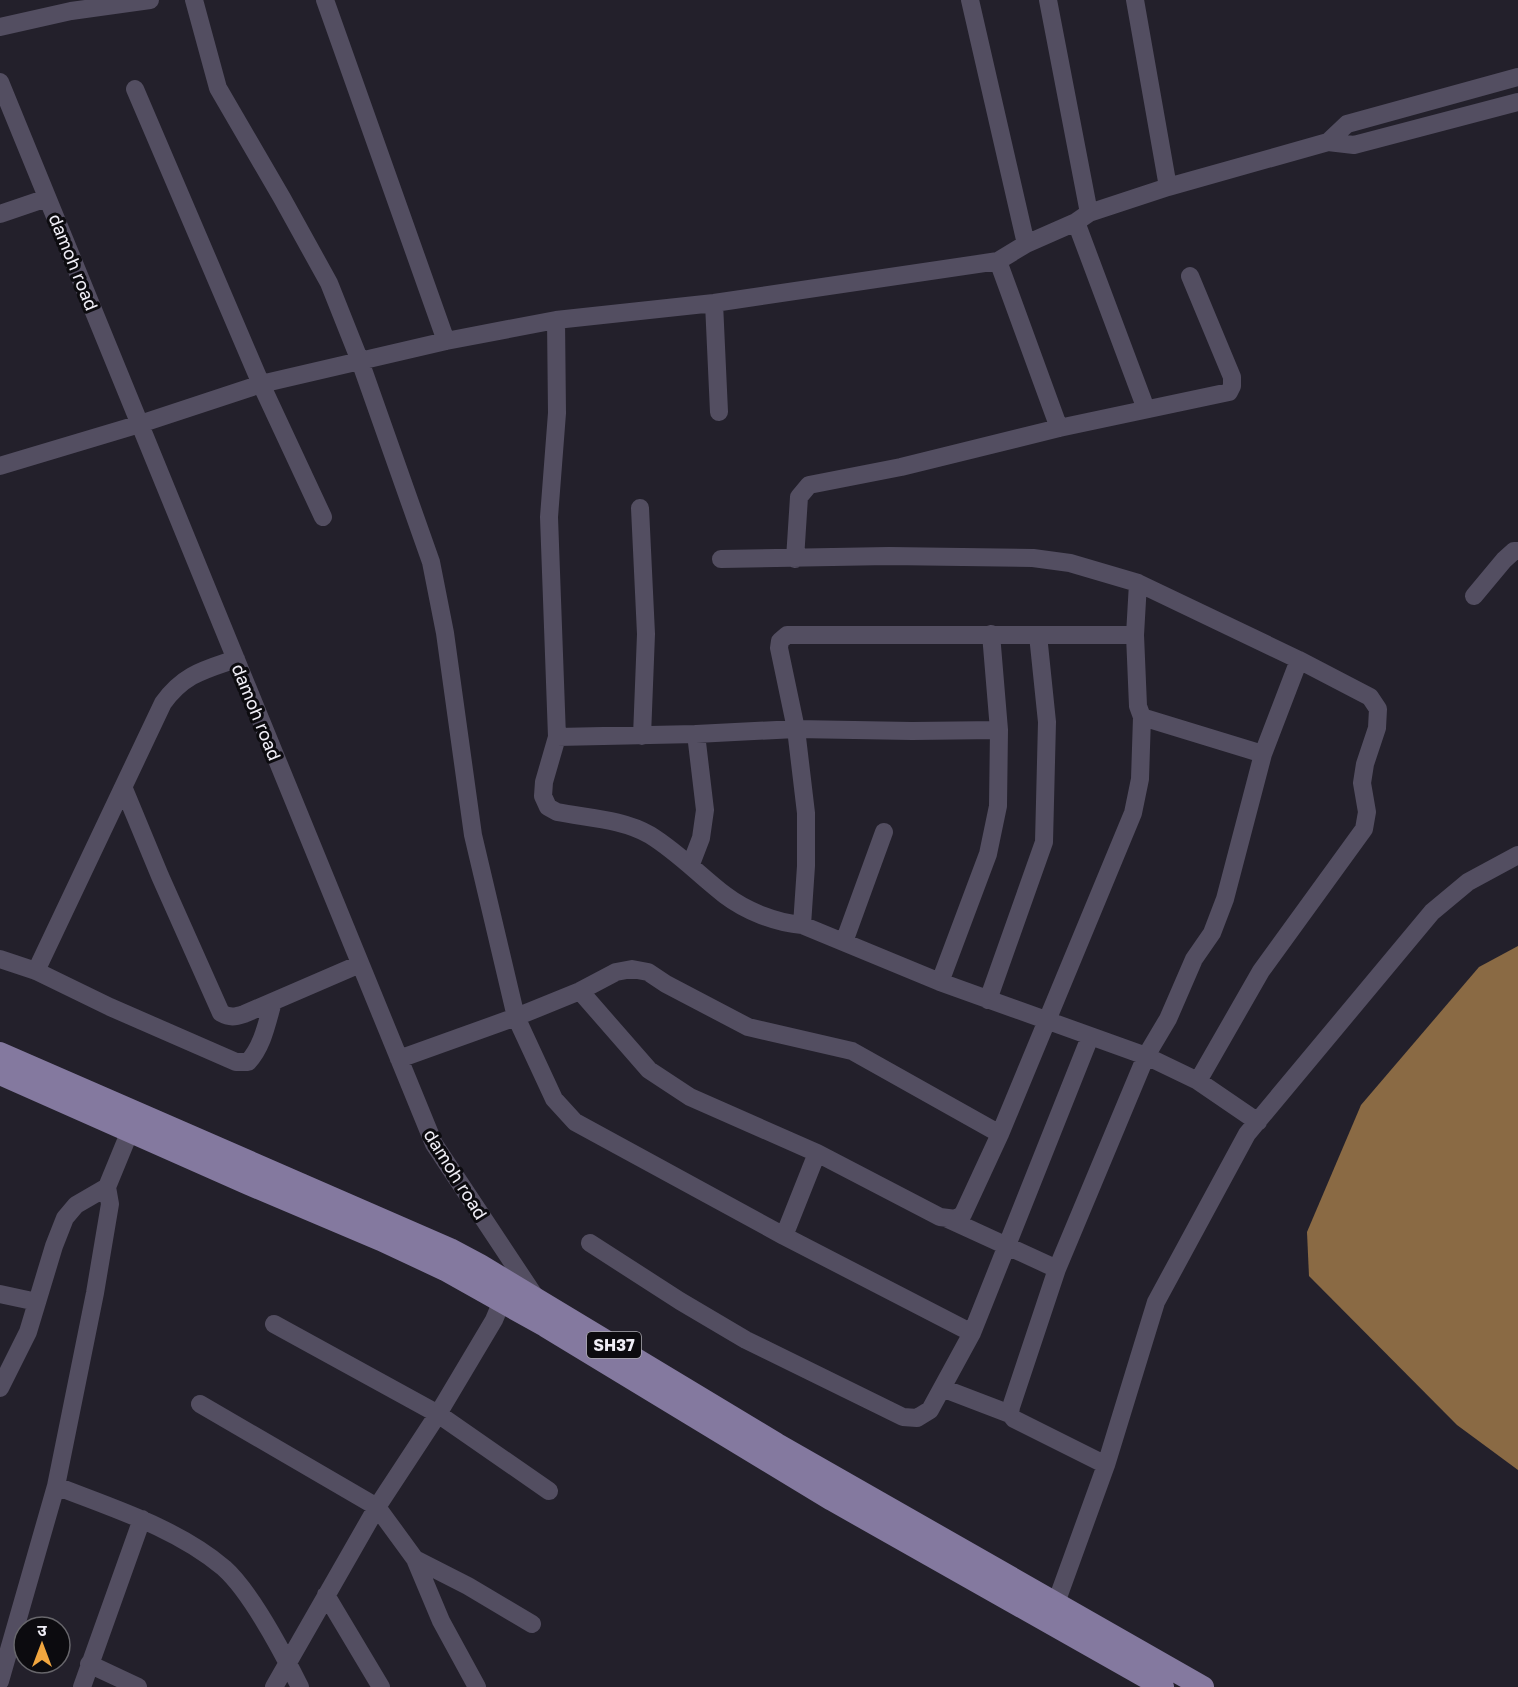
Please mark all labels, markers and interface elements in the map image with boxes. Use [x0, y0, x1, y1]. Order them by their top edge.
street label: damoh road [45, 210, 103, 314]
street label: damoh road [228, 660, 286, 764]
street label: damoh road [420, 1125, 492, 1223]
road number: SH37 [587, 1332, 641, 1358]
north arrow [12, 1615, 72, 1675]
text: उ [37, 1620, 47, 1640]

